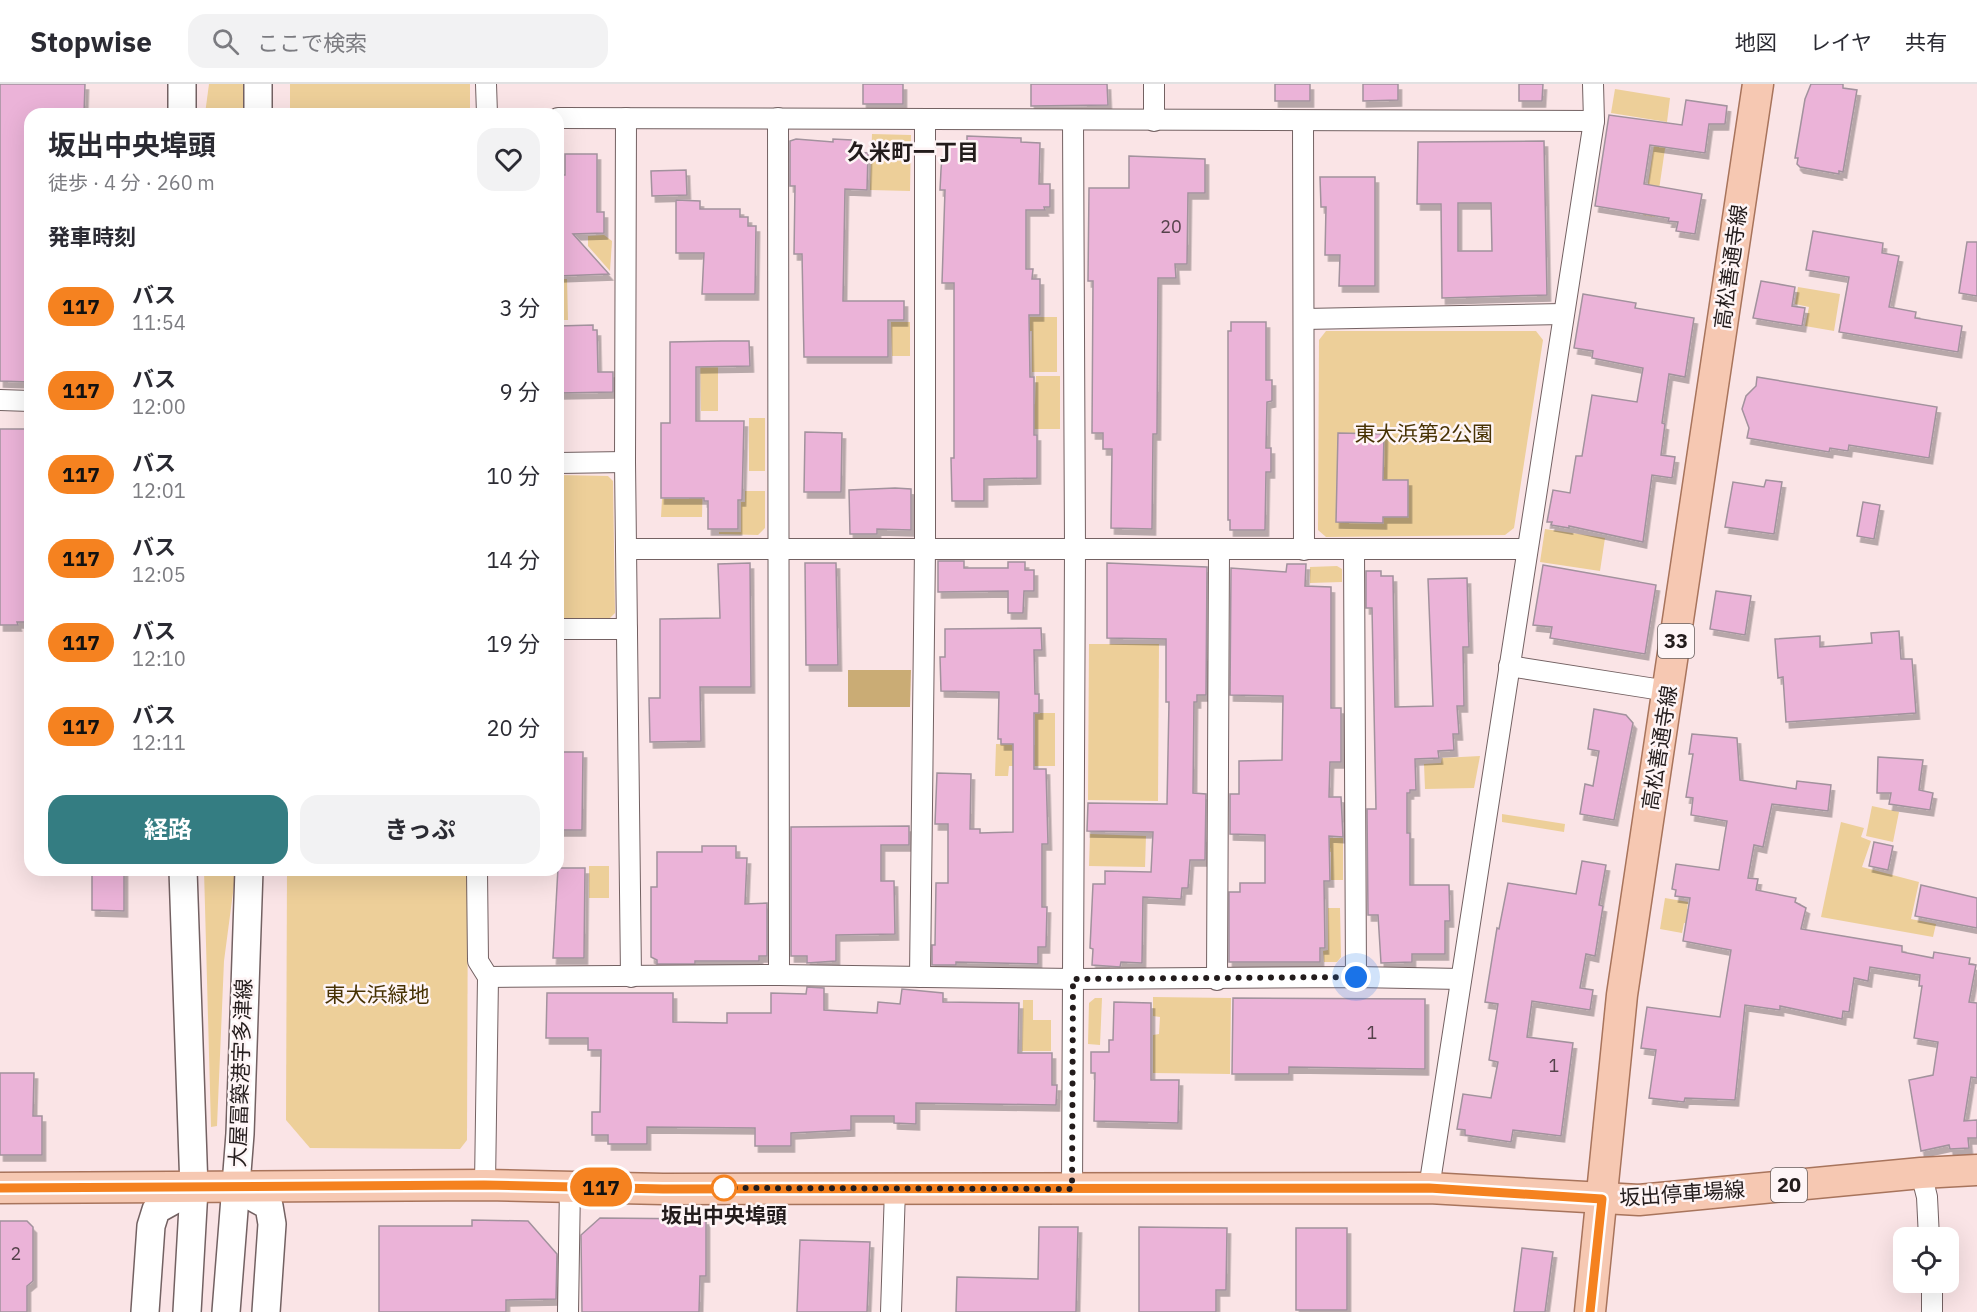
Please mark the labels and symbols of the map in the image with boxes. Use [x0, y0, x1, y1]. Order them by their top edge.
district label: 久米町一丁目 [847, 137, 979, 166]
street label: 高松善通寺線 [1707, 203, 1753, 331]
house number: 20 [1160, 215, 1182, 238]
park label: 東大浜第2公園 [1355, 419, 1493, 447]
road number: 33 [1658, 624, 1694, 658]
street label: 高松善通寺線 [1635, 683, 1683, 812]
your location [1341, 962, 1371, 992]
street label: 大屋冨築港宇多津線 [223, 978, 257, 1168]
park label: 東大浜緑地 [325, 980, 430, 1008]
house number: 1 [1367, 1021, 1377, 1044]
house number: 1 [1549, 1054, 1559, 1077]
line badge: 117 [566, 1168, 636, 1206]
road number: 20 [1771, 1168, 1807, 1202]
marker: 坂出中央埠頭 [711, 1175, 737, 1201]
street label: 坂出停車場線 [1618, 1175, 1746, 1211]
place label: 坂出中央埠頭 [661, 1201, 787, 1229]
house number: 2 [11, 1242, 21, 1265]

